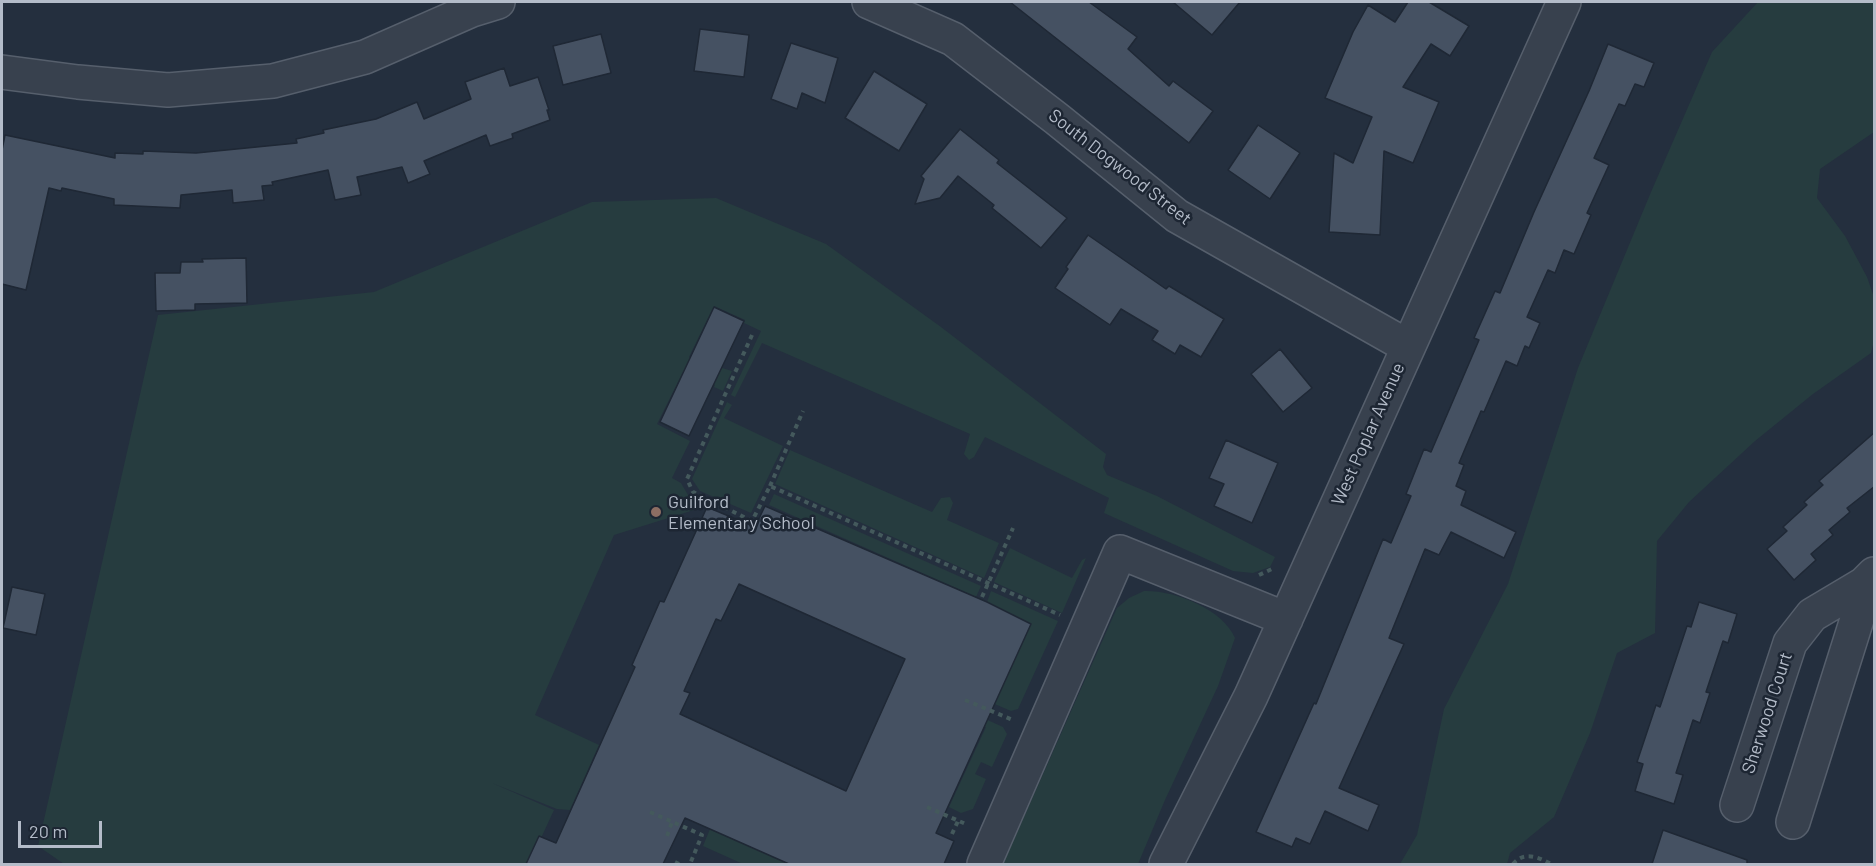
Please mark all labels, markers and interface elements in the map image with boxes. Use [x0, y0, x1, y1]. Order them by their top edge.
street label: South Dogwood Street [1044, 105, 1196, 229]
street label: West Poplar Avenue [1327, 359, 1409, 509]
place label: Guilford Elementary School [668, 491, 815, 534]
marker: Guilford Elementary School [649, 505, 663, 519]
street label: Sherwood Court [1737, 650, 1797, 776]
scale bar [21, 809, 105, 847]
text: 20 m [29, 820, 67, 842]

